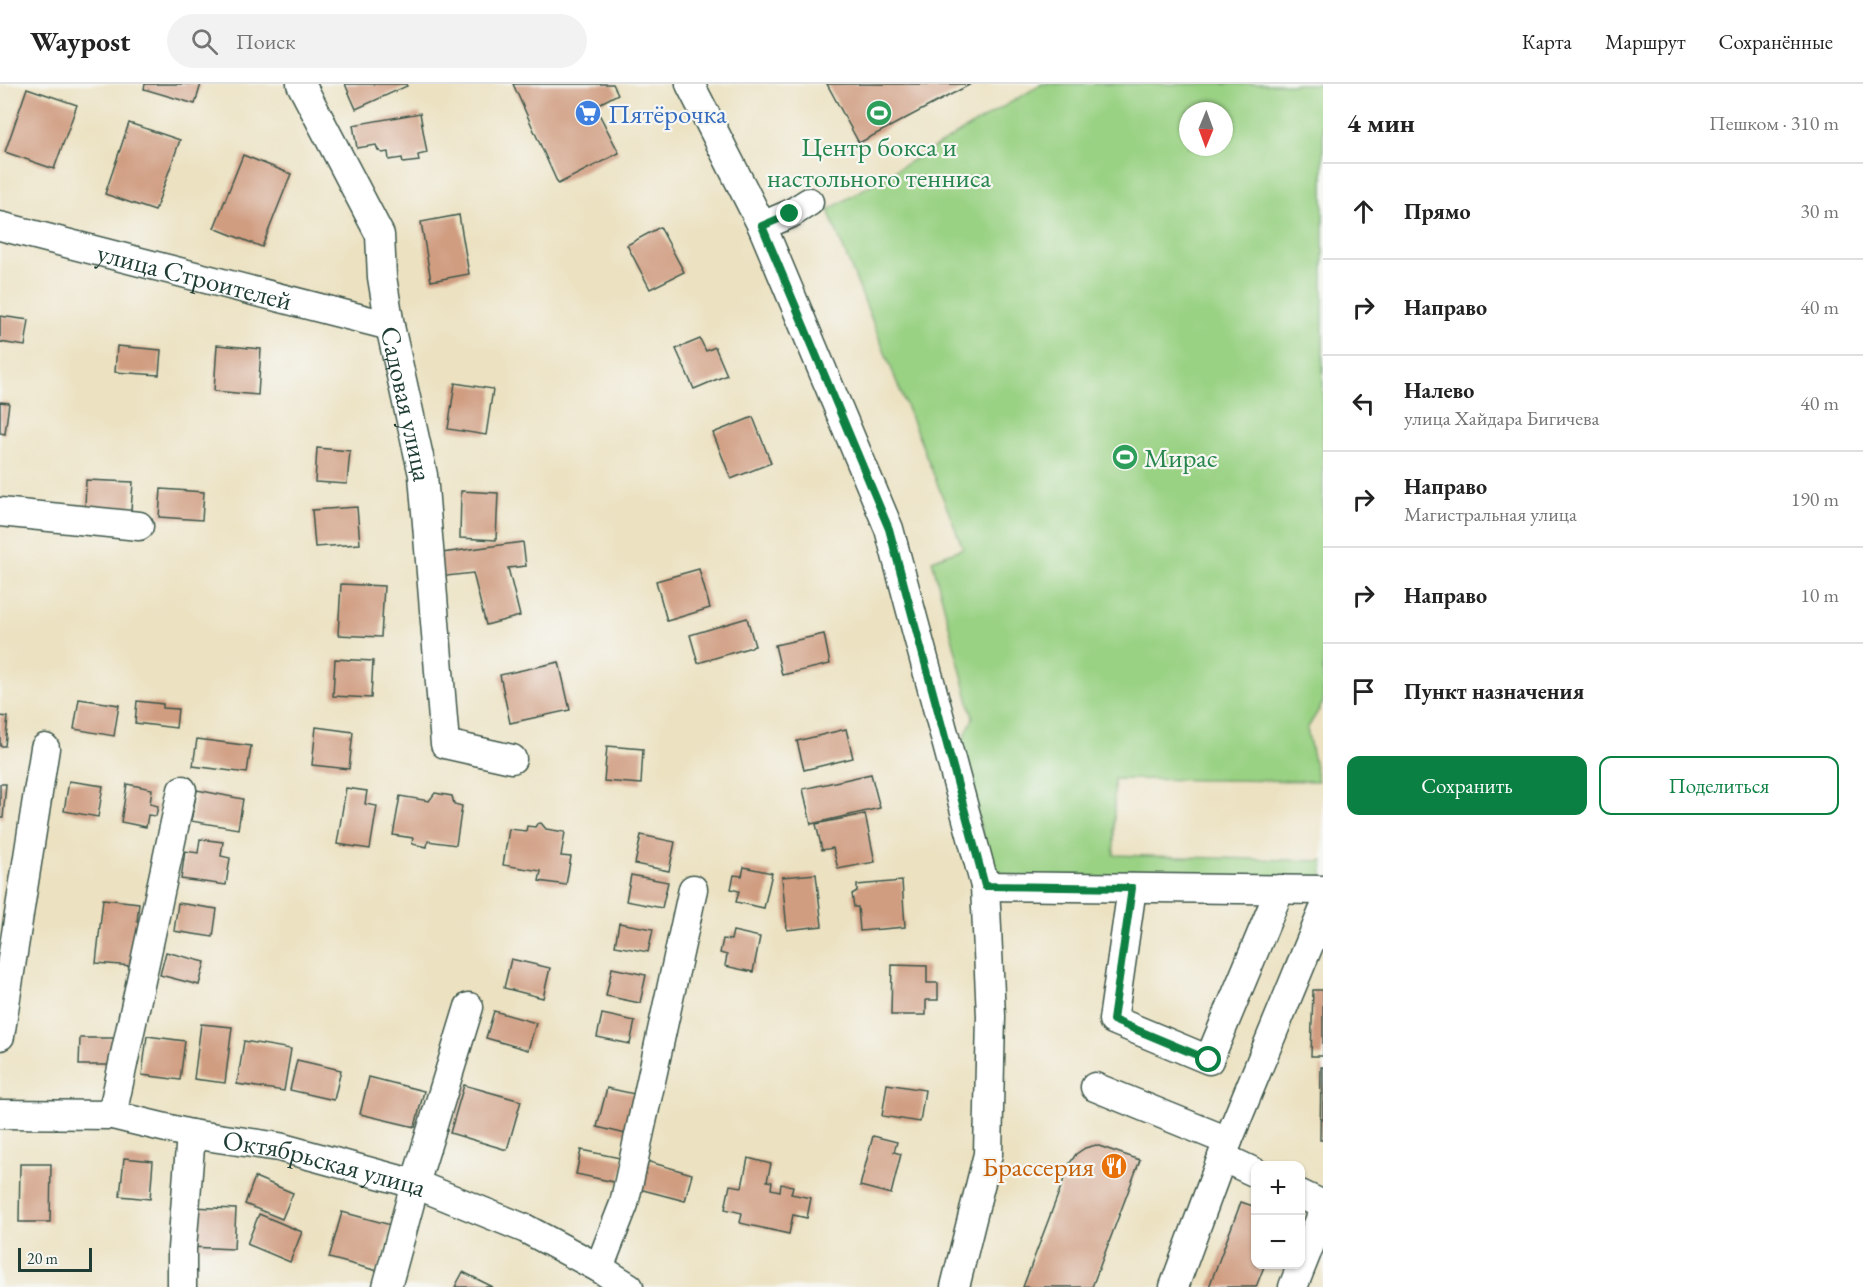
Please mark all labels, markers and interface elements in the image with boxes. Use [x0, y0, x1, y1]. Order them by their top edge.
search box [167, 14, 587, 68]
text: Waypost [30, 23, 131, 59]
icon: search [188, 25, 221, 58]
text: Поиск [236, 27, 296, 56]
text: Карта [1522, 28, 1572, 55]
text: Маршрут [1605, 28, 1686, 55]
text: Сохранённые [1719, 28, 1833, 55]
place label: Пятёрочка [608, 96, 727, 131]
supermarket icon: Пятёрочка [573, 98, 603, 128]
sports icon: Центр бокса и настольного тенниса [864, 98, 894, 128]
north arrow [1179, 102, 1233, 156]
text: 4 мин [1347, 106, 1415, 140]
text: Пешком · 310 m [1709, 110, 1839, 136]
place label: Центр бокса и настольного тенниса [767, 129, 991, 195]
icon: ahead [1347, 195, 1380, 228]
text: Прямо [1404, 197, 1471, 226]
text: 30 m [1800, 198, 1839, 224]
route end [776, 200, 802, 226]
street label: улица Строителей [94, 234, 296, 318]
icon: right [1347, 291, 1380, 324]
text: Направо [1404, 293, 1487, 322]
text: 40 m [1800, 294, 1839, 320]
street label: Садовая улица [373, 323, 441, 483]
text: Налево [1404, 376, 1474, 405]
icon: left [1347, 387, 1380, 420]
text: 40 m [1800, 390, 1839, 416]
text: улица Хайдара Бигичева [1404, 405, 1600, 431]
place label: Мирас [1144, 440, 1218, 475]
sports icon: Мирас [1110, 442, 1140, 472]
text: Направо [1404, 472, 1487, 501]
icon: right [1347, 483, 1380, 516]
text: 190 m [1791, 486, 1839, 512]
text: Магистральная улица [1404, 501, 1577, 527]
icon: right [1347, 579, 1380, 612]
text: Направо [1404, 581, 1487, 610]
text: 10 m [1800, 582, 1839, 608]
icon: arrive [1347, 675, 1380, 708]
text: Пункт назначения [1404, 677, 1584, 706]
button: Сохранить [1347, 756, 1587, 815]
button: Поделиться [1599, 756, 1839, 815]
route start [1195, 1046, 1221, 1072]
street label: Октябрьская улица [221, 1121, 432, 1204]
place label: Брассерия [982, 1149, 1094, 1184]
restaurant icon: Брассерия [1099, 1151, 1129, 1181]
map controls [1251, 1161, 1305, 1269]
button: + [1251, 1161, 1305, 1215]
button: − [1251, 1215, 1305, 1269]
scale bar [18, 1245, 92, 1272]
text: 20 m [27, 1248, 58, 1269]

